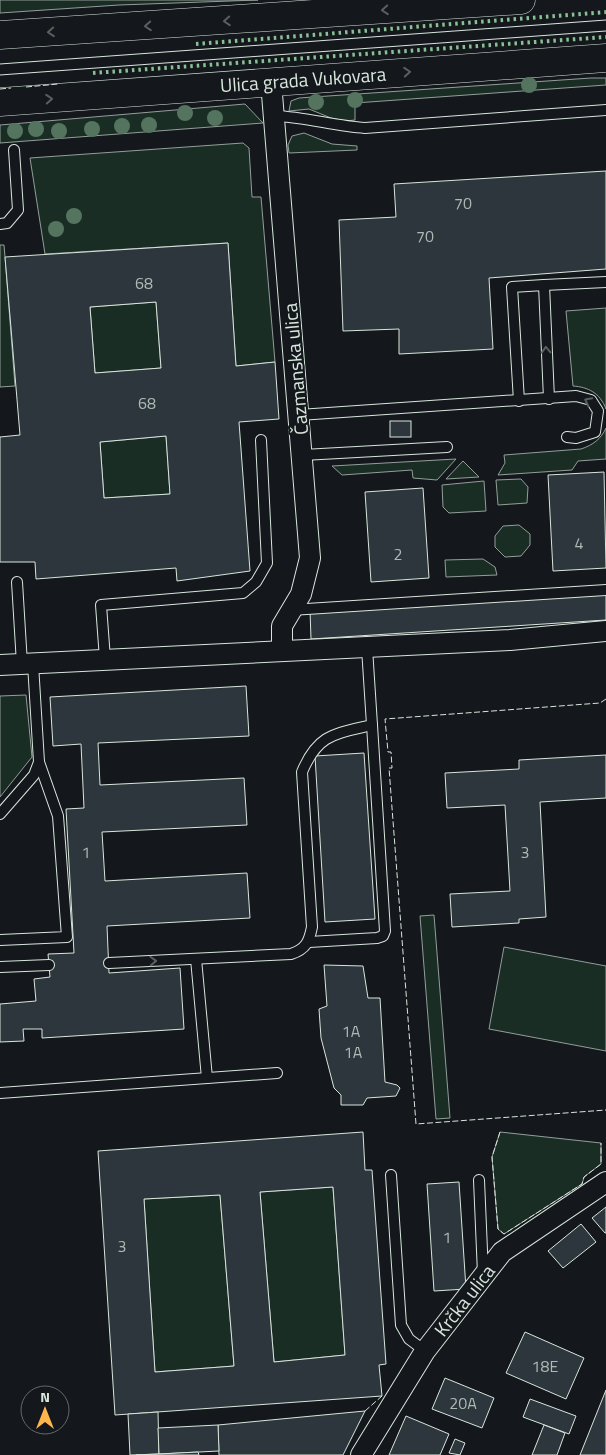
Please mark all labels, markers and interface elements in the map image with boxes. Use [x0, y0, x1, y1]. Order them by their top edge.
one-way arrow [380, 5, 388, 16]
one-way arrow [223, 15, 231, 26]
one-way arrow [144, 20, 152, 31]
one-way arrow [47, 26, 55, 37]
street label: Ulica grada Vukovara [219, 59, 387, 99]
one-way arrow [403, 66, 411, 77]
one-way arrow [45, 93, 53, 104]
house number: 70 [454, 191, 472, 215]
house number: 70 [416, 224, 434, 248]
house number: 68 [135, 271, 153, 295]
street label: Čazmanska ulica [275, 301, 315, 436]
one-way arrow [541, 346, 552, 354]
house number: 68 [138, 391, 156, 415]
one-way arrow [585, 397, 594, 407]
house number: 4 [575, 531, 584, 555]
house number: 2 [394, 542, 402, 566]
house number: 1 [82, 840, 90, 864]
house number: 3 [521, 840, 529, 864]
one-way arrow [149, 955, 157, 966]
house number: 1A [342, 1019, 361, 1043]
house number: 1A [344, 1040, 363, 1064]
house number: 1 [443, 1225, 451, 1249]
house number: 3 [118, 1234, 126, 1258]
street label: Krčka ulica [427, 1257, 502, 1342]
house number: 18E [532, 1354, 559, 1378]
north arrow [20, 1385, 70, 1435]
text: N [40, 1386, 50, 1407]
house number: 20A [449, 1391, 477, 1415]

